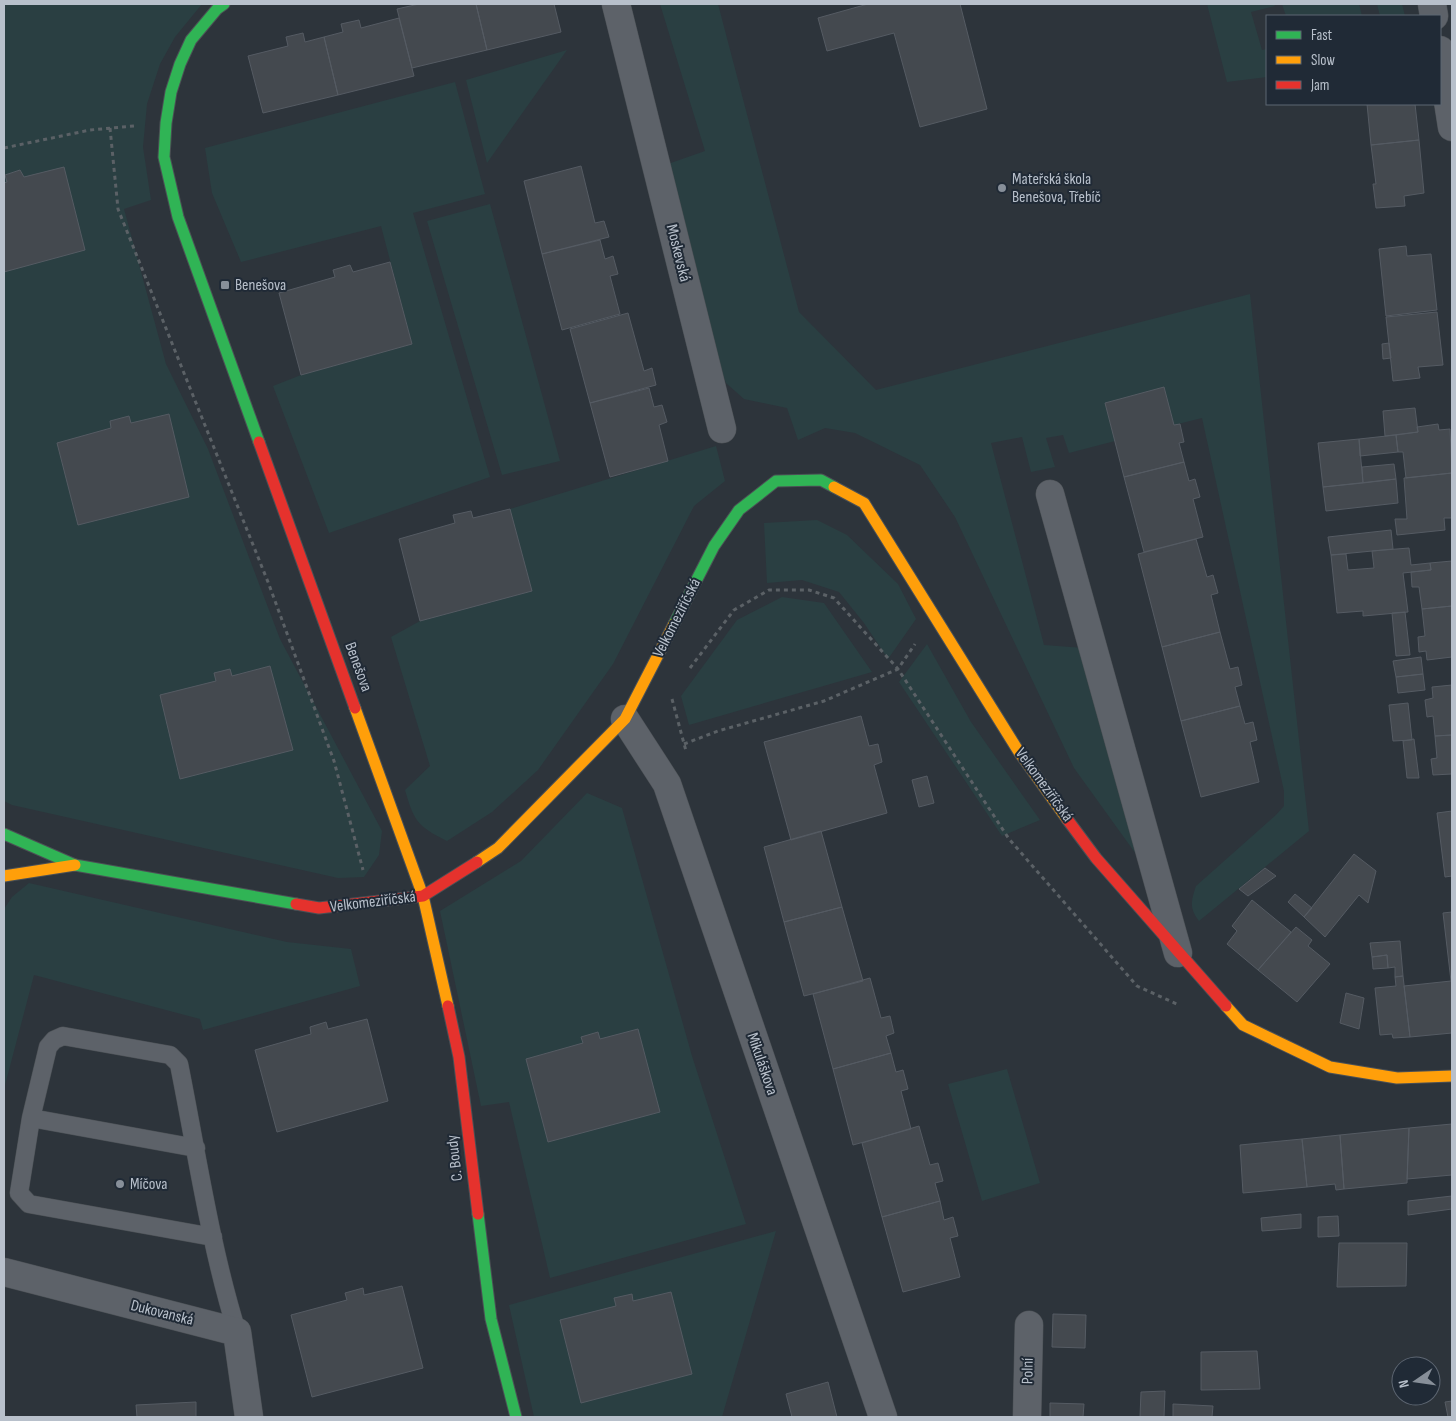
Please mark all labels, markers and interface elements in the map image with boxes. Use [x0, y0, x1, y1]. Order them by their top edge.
legend [1266, 15, 1441, 105]
text: Fast [1311, 26, 1333, 45]
text: Slow [1311, 51, 1335, 70]
text: Jam [1310, 76, 1329, 95]
place label: Mateřská škola Benešova, Třebíč [1012, 170, 1101, 207]
marker: Mateřská škola Benešova, Třebíč [996, 182, 1008, 194]
street label: Moskevská [662, 222, 694, 284]
place label: Benešova [235, 276, 286, 295]
marker: Benešova [219, 279, 231, 291]
street label: Velkomeziříčská [649, 575, 705, 661]
street label: Benešova [340, 640, 376, 694]
street label: Velkomeziříčská [1011, 745, 1077, 825]
street label: Velkomeziříčská [329, 887, 417, 917]
street label: Mikuláškova [742, 1030, 782, 1098]
street label: C. Boudy [443, 1134, 467, 1182]
place label: Míčova [130, 1175, 167, 1194]
marker: Míčova [114, 1178, 126, 1190]
street label: Dukovanská [129, 1296, 195, 1330]
north arrow [1391, 1356, 1441, 1406]
street label: Polní [1018, 1358, 1038, 1384]
text: N [1395, 1378, 1413, 1389]

